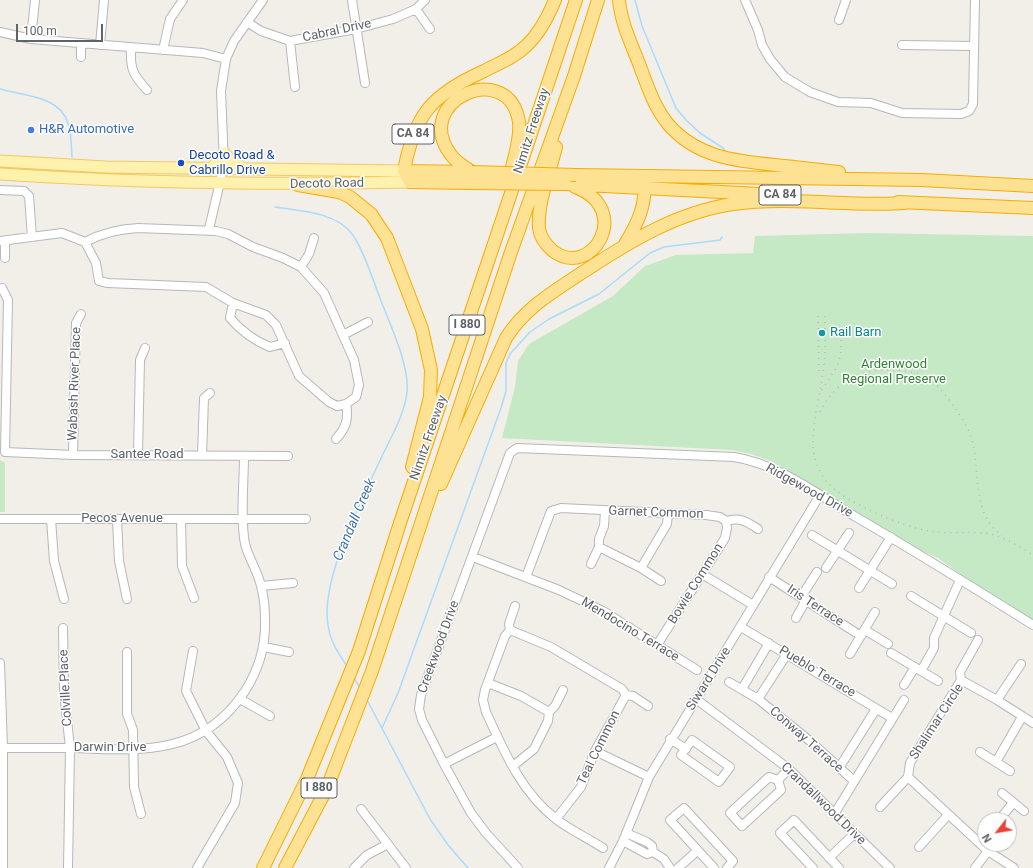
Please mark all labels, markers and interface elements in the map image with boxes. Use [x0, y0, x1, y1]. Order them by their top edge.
scale bar [18, 16, 105, 42]
street label: Cabral Drive [301, 16, 373, 46]
text: 100 m [23, 24, 57, 38]
street label: Nimitz Freeway [511, 86, 553, 176]
place label: H&R Automotive [39, 122, 134, 138]
road number: CA 84 [392, 124, 434, 144]
marker: H&R Automotive [26, 125, 36, 135]
place label: Decoto Road & Cabrillo Drive [189, 148, 275, 179]
marker: Decoto Road & Cabrillo Drive [176, 158, 186, 168]
street label: Decoto Road [290, 176, 364, 192]
road number: CA 84 [759, 185, 801, 205]
road number: I 880 [449, 315, 485, 335]
place label: Rail Barn [830, 325, 881, 341]
street label: Wabash River Place [65, 327, 85, 441]
marker: Rail Barn [817, 328, 827, 338]
park label: Ardenwood Regional Preserve [842, 357, 946, 388]
street label: Nimitz Freeway [407, 393, 451, 483]
street label: Santee Road [110, 447, 184, 463]
street label: Ridgewood Drive [763, 461, 855, 521]
water label: Crandall Creek [330, 476, 380, 564]
street label: Garnet Common [608, 504, 704, 522]
street label: Pecos Avenue [81, 511, 163, 527]
street label: Bowie Common [665, 541, 727, 627]
street label: Iris Terrace [784, 582, 846, 630]
street label: Mendocino Terrace [578, 595, 682, 665]
street label: Creekwood Drive [415, 599, 463, 695]
street label: Pueblo Terrace [776, 643, 858, 701]
street label: Siward Drive [683, 644, 735, 714]
street label: Colville Place [56, 649, 76, 727]
street label: Shalimar Circle [907, 681, 967, 763]
street label: Conway Terrace [766, 704, 846, 776]
street label: Teal Common [574, 708, 624, 788]
street label: Darwin Drive [74, 740, 146, 756]
street label: Crandallwood Drive [777, 760, 869, 848]
road number: I 880 [301, 778, 337, 798]
north arrow [977, 812, 1017, 852]
text: N [980, 831, 995, 845]

